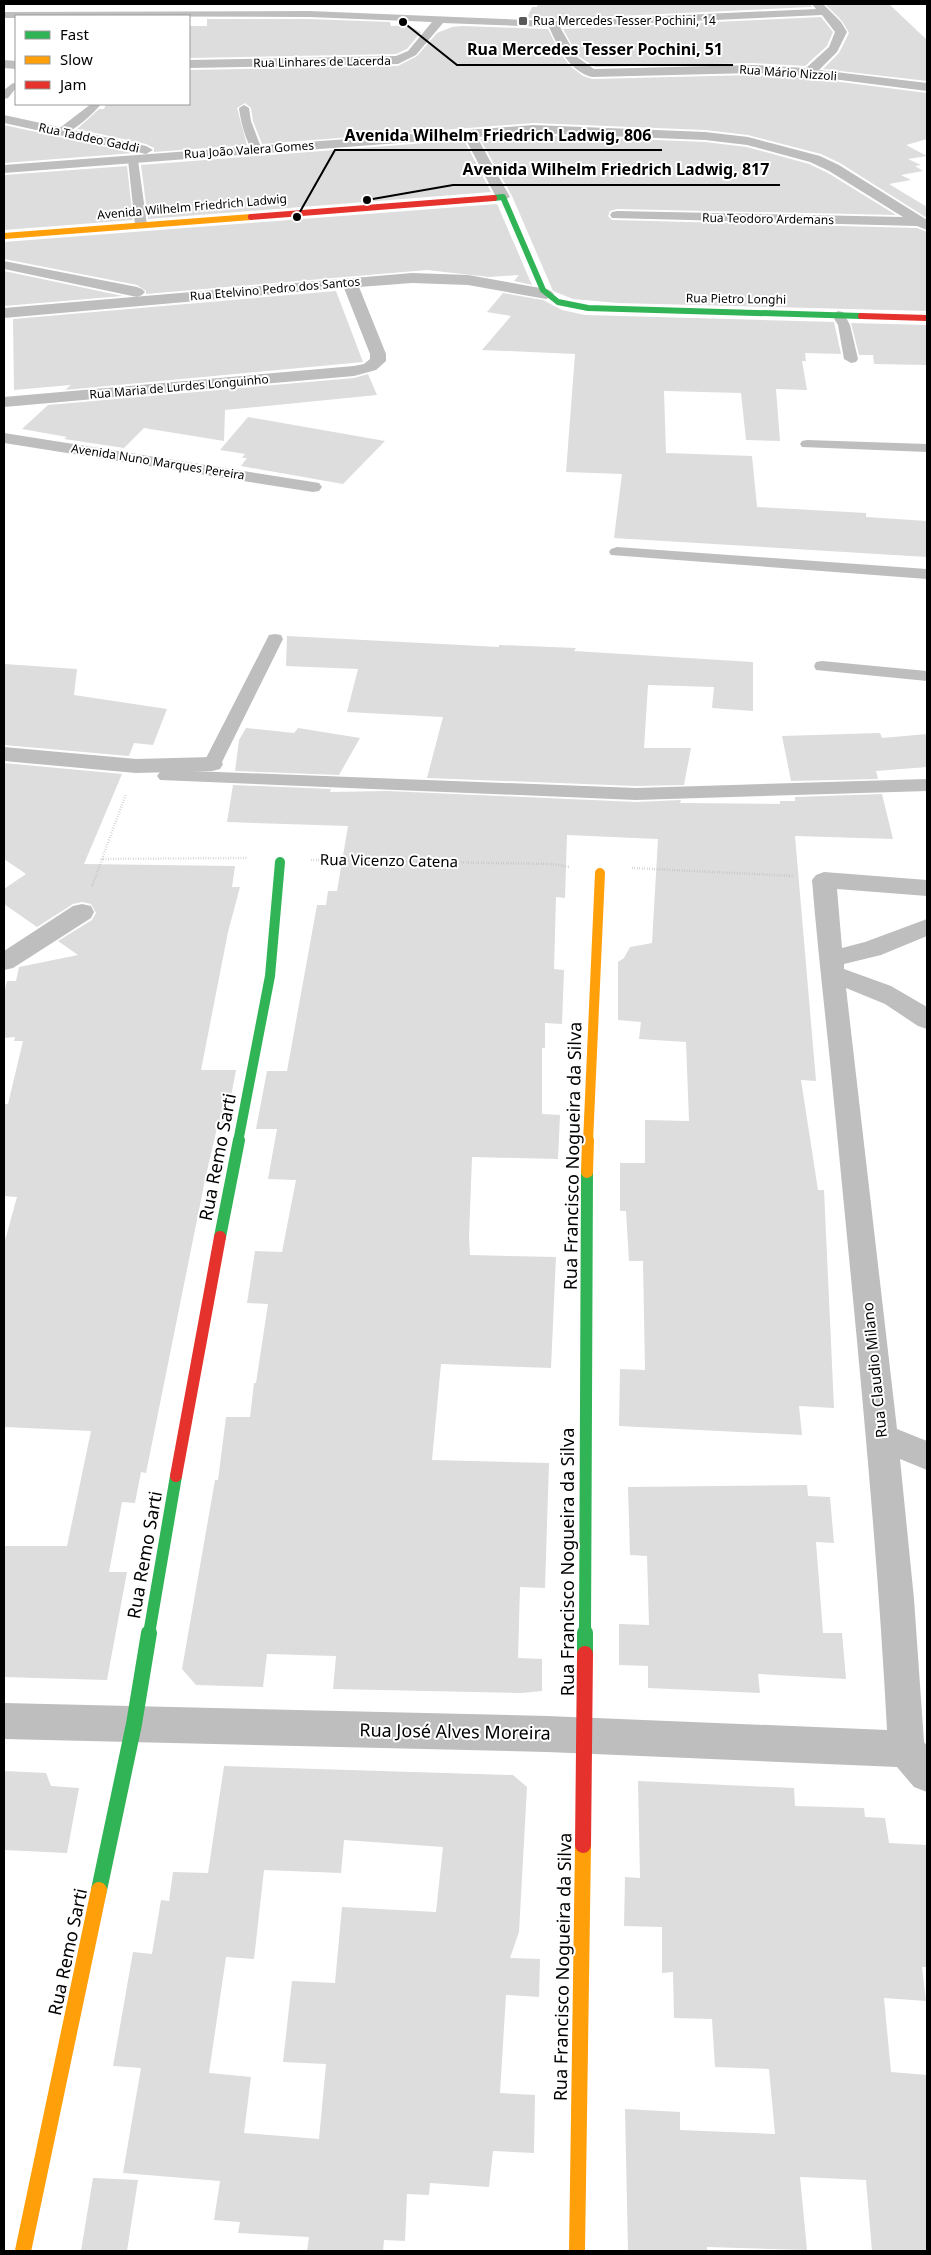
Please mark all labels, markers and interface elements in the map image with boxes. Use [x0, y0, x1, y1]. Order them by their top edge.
place label: Rua Mercedes Tesser Pochini, 14 [533, 12, 716, 29]
legend [15, 15, 190, 105]
marker: Rua Mercedes Tesser Pochini, 14 [517, 15, 529, 27]
text: Fast [60, 24, 89, 44]
callout: Rua Mercedes Tesser Pochini, 51 [457, 34, 733, 65]
text: Rua Mercedes Tesser Pochini, 51 [467, 38, 723, 60]
text: Slow [60, 49, 93, 69]
street label: Rua Linhares de Lacerda [253, 52, 391, 71]
street label: Rua Mário Nizzoli [739, 61, 837, 84]
text: Jam [58, 74, 87, 94]
street label: Rua Taddeo Gaddi [37, 119, 141, 156]
callout: Avenida Wilhelm Friedrich Ladwig, 806 [335, 119, 662, 150]
text: Avenida Wilhelm Friedrich Ladwig, 806 [345, 124, 651, 146]
street label: Rua João Valera Gomes [183, 136, 315, 163]
callout: Avenida Wilhelm Friedrich Ladwig, 817 [453, 154, 780, 185]
text: Avenida Wilhelm Friedrich Ladwig, 817 [463, 158, 769, 180]
street label: Avenida Wilhelm Friedrich Ladwig [96, 190, 288, 223]
street label: Rua Teodoro Ardemans [702, 209, 834, 228]
street label: Rua Etelvino Pedro dos Santos [189, 273, 361, 304]
street label: Rua Pietro Longhi [686, 289, 786, 308]
street label: Rua Maria de Lurdes Longuinho [89, 370, 269, 403]
street label: Avenida Nuno Marques Pereira [70, 439, 246, 484]
street label: Rua Vicenzo Catena [320, 849, 458, 871]
street label: Rua Francisco Nogueira da Silva [558, 1022, 586, 1290]
street label: Rua Remo Sarti [193, 1091, 241, 1223]
street label: Rua Claudio Milano [857, 1301, 891, 1439]
street label: Rua Francisco Nogueira da Silva [555, 1428, 579, 1696]
street label: Rua Remo Sarti [121, 1489, 167, 1621]
street label: Rua José Alves Moreira [359, 1717, 551, 1745]
street label: Rua Francisco Nogueira da Silva [548, 1833, 576, 2101]
street label: Rua Remo Sarti [42, 1886, 92, 2018]

